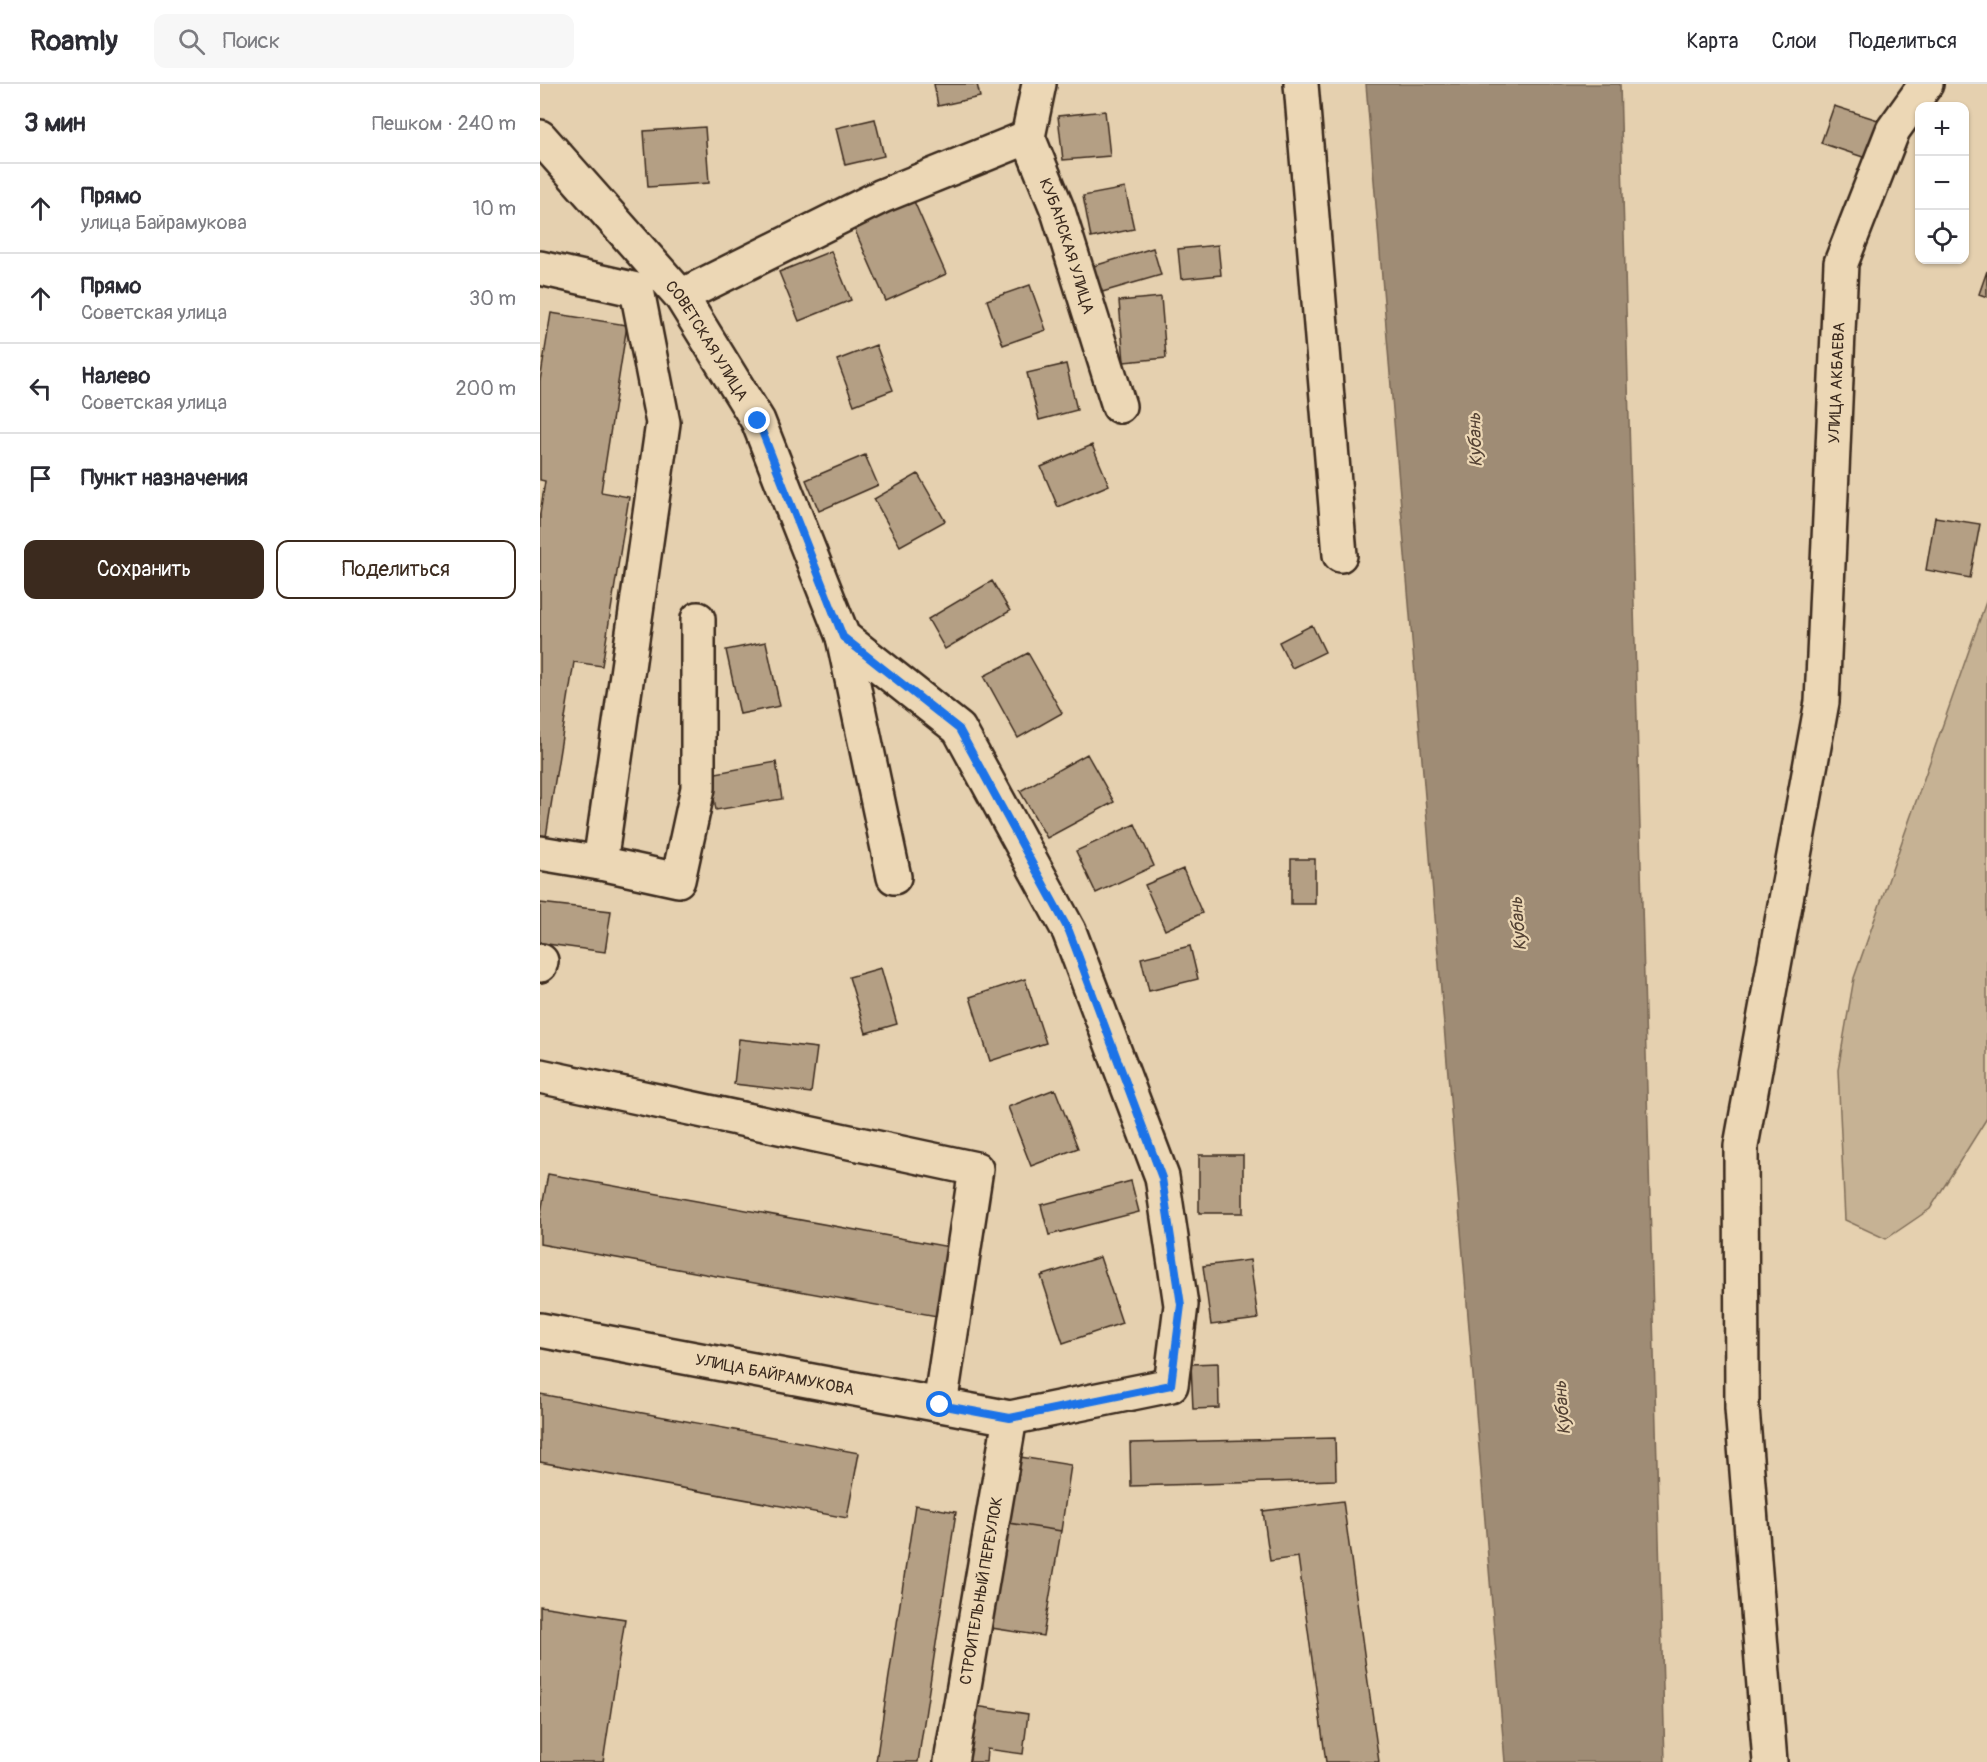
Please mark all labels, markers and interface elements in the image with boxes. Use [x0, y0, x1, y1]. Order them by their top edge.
search box [154, 14, 574, 68]
text: Roamly [30, 24, 118, 59]
icon: search [175, 25, 208, 58]
text: Поиск [223, 27, 280, 55]
text: Карта [1686, 28, 1738, 55]
text: Слои [1771, 28, 1816, 55]
text: Поделиться [1849, 28, 1957, 55]
map controls [1915, 102, 1969, 264]
button: + [1915, 102, 1969, 156]
text: 3 мин [24, 107, 86, 139]
text: Пешком · 240 m [372, 111, 516, 136]
button: − [1915, 156, 1969, 210]
street label: КУБАНСКАЯ УЛИЦА [1035, 175, 1099, 316]
text: Прямо [81, 182, 141, 210]
icon: ahead [24, 192, 57, 225]
text: 10 m [472, 196, 516, 221]
text: улица Байрамукова [81, 210, 247, 235]
button: locate [1915, 210, 1969, 264]
text: Прямо [81, 272, 141, 300]
street label: СОВЕТСКАЯ УЛИЦА [661, 276, 752, 405]
icon: ahead [24, 282, 57, 315]
text: 30 m [469, 286, 516, 311]
text: Советская улица [81, 300, 227, 325]
street label: УЛИЦА АКБАЕВА [1824, 322, 1849, 444]
text: Налево [81, 362, 150, 390]
icon: left [24, 372, 57, 405]
text: 200 m [455, 376, 516, 401]
text: Советская улица [81, 390, 227, 415]
route end [744, 407, 770, 433]
water label: Кубань [1463, 412, 1488, 467]
icon: arrive [24, 462, 57, 495]
text: Пункт назначения [81, 464, 248, 492]
button: Сохранить [24, 540, 264, 599]
button: Поделиться [276, 540, 516, 599]
water label: Кубань [1505, 895, 1532, 952]
street label: УЛИЦА БАЙРАМУКОВА [693, 1350, 856, 1400]
water label: Кубань [1549, 1379, 1576, 1436]
route start [926, 1391, 952, 1417]
street label: СТРОИТЕЛЬНЫЙ ПЕРЕУЛОК [955, 1495, 1007, 1686]

